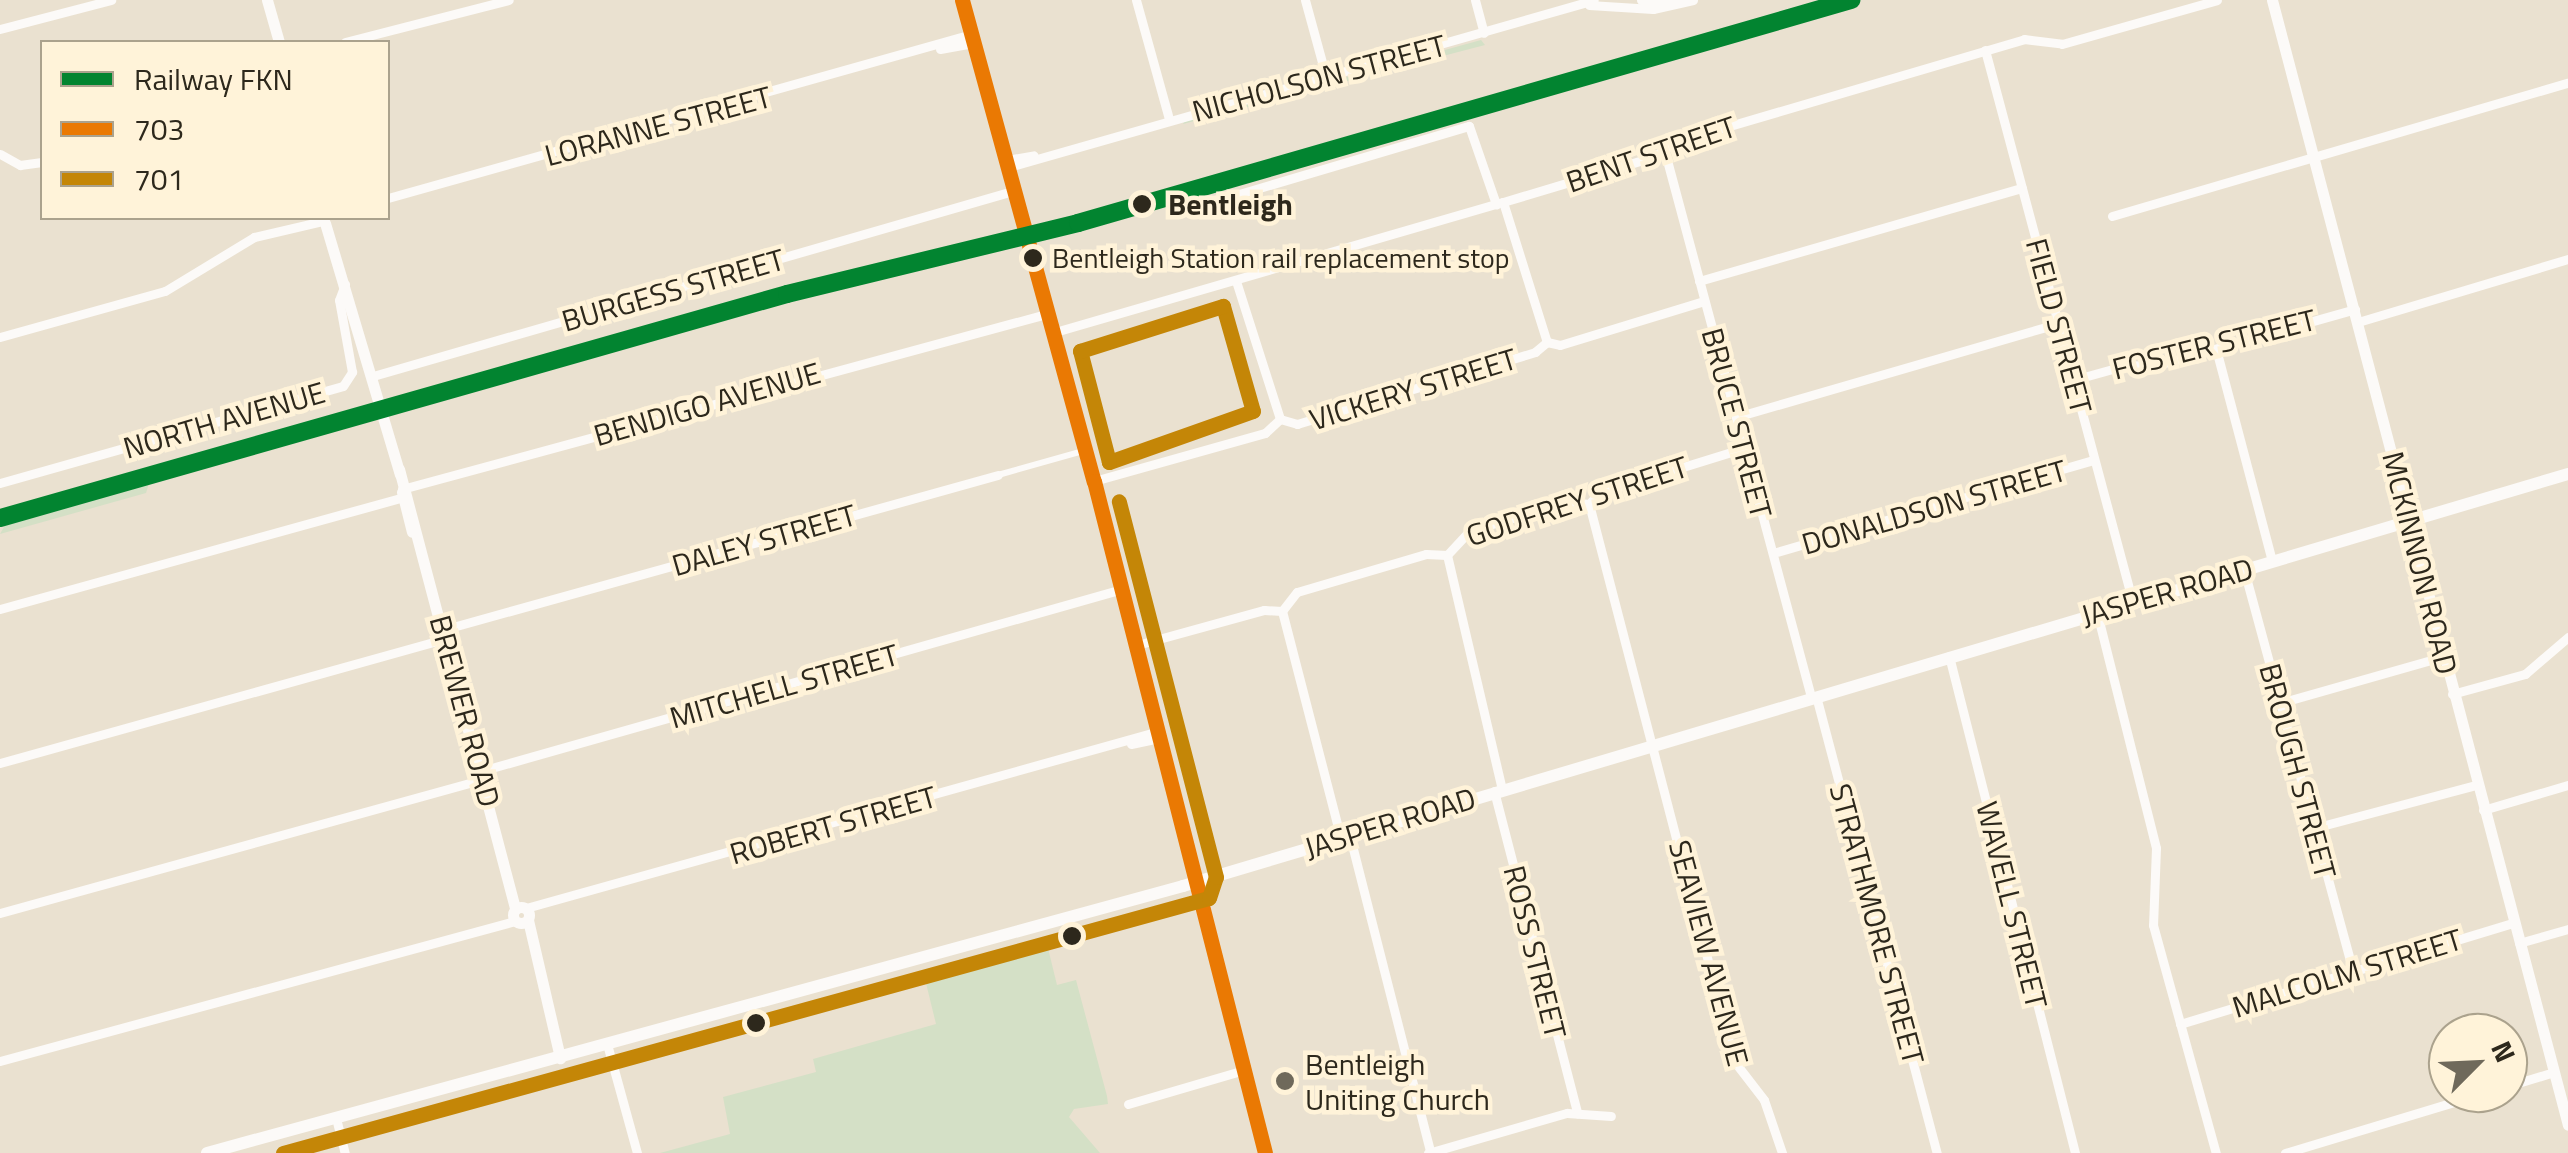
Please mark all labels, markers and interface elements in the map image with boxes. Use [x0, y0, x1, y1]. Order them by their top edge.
street label: NICHOLSON STREET [1188, 27, 1450, 129]
legend [40, 40, 390, 220]
text: Railway FKN [134, 56, 293, 102]
street label: LORANNE STREET [541, 78, 775, 174]
text: 703 [134, 106, 184, 152]
street label: BENT STREET [1561, 108, 1741, 200]
text: 701 [134, 156, 184, 202]
place label: Bentleigh [1168, 186, 1293, 222]
marker: Bentleigh [1125, 187, 1159, 221]
street label: FIELD STREET [2018, 235, 2100, 417]
street label: BURGESS STREET [558, 241, 788, 339]
place label: Bentleigh Station rail replacement stop [1052, 241, 1510, 275]
marker: Bentleigh Station rail replacement stop [1023, 248, 1043, 268]
street label: FOSTER STREET [2109, 301, 2319, 387]
street label: BRUCE STREET [1694, 324, 1780, 522]
street label: VICKERY STREET [1305, 340, 1521, 438]
street label: BENDIGO AVENUE [589, 354, 825, 454]
street label: NORTH AVENUE [119, 374, 329, 466]
street label: GODFREY STREET [1462, 448, 1692, 554]
street label: MCKINNON ROAD [2375, 448, 2465, 678]
street label: DONALDSON STREET [1798, 452, 2070, 562]
street label: DALEY STREET [668, 497, 860, 583]
street label: JASPER ROAD [2077, 550, 2257, 634]
street label: BREWER ROAD [422, 611, 508, 811]
street label: MITCHELL STREET [666, 636, 902, 736]
street label: BROUGH STREET [2252, 660, 2344, 882]
street label: ROBERT STREET [725, 778, 941, 872]
street label: JASPER ROAD [1300, 780, 1480, 866]
street label: STRATHMORE STREET [1822, 780, 1932, 1068]
street label: WAVELL STREET [1969, 798, 2055, 1012]
street label: SEAVIEW AVENUE [1662, 836, 1756, 1070]
street label: ROSS STREET [1496, 862, 1574, 1042]
street label: MALCOLM STREET [2228, 921, 2466, 1025]
unlabelled marker [1062, 926, 1082, 946]
unlabelled marker [746, 1013, 766, 1033]
north arrow [2428, 1013, 2528, 1113]
text: N [2480, 1034, 2528, 1069]
place label: Bentleigh Uniting Church [1305, 1046, 1490, 1116]
marker: Bentleigh Uniting Church [1274, 1070, 1296, 1092]

